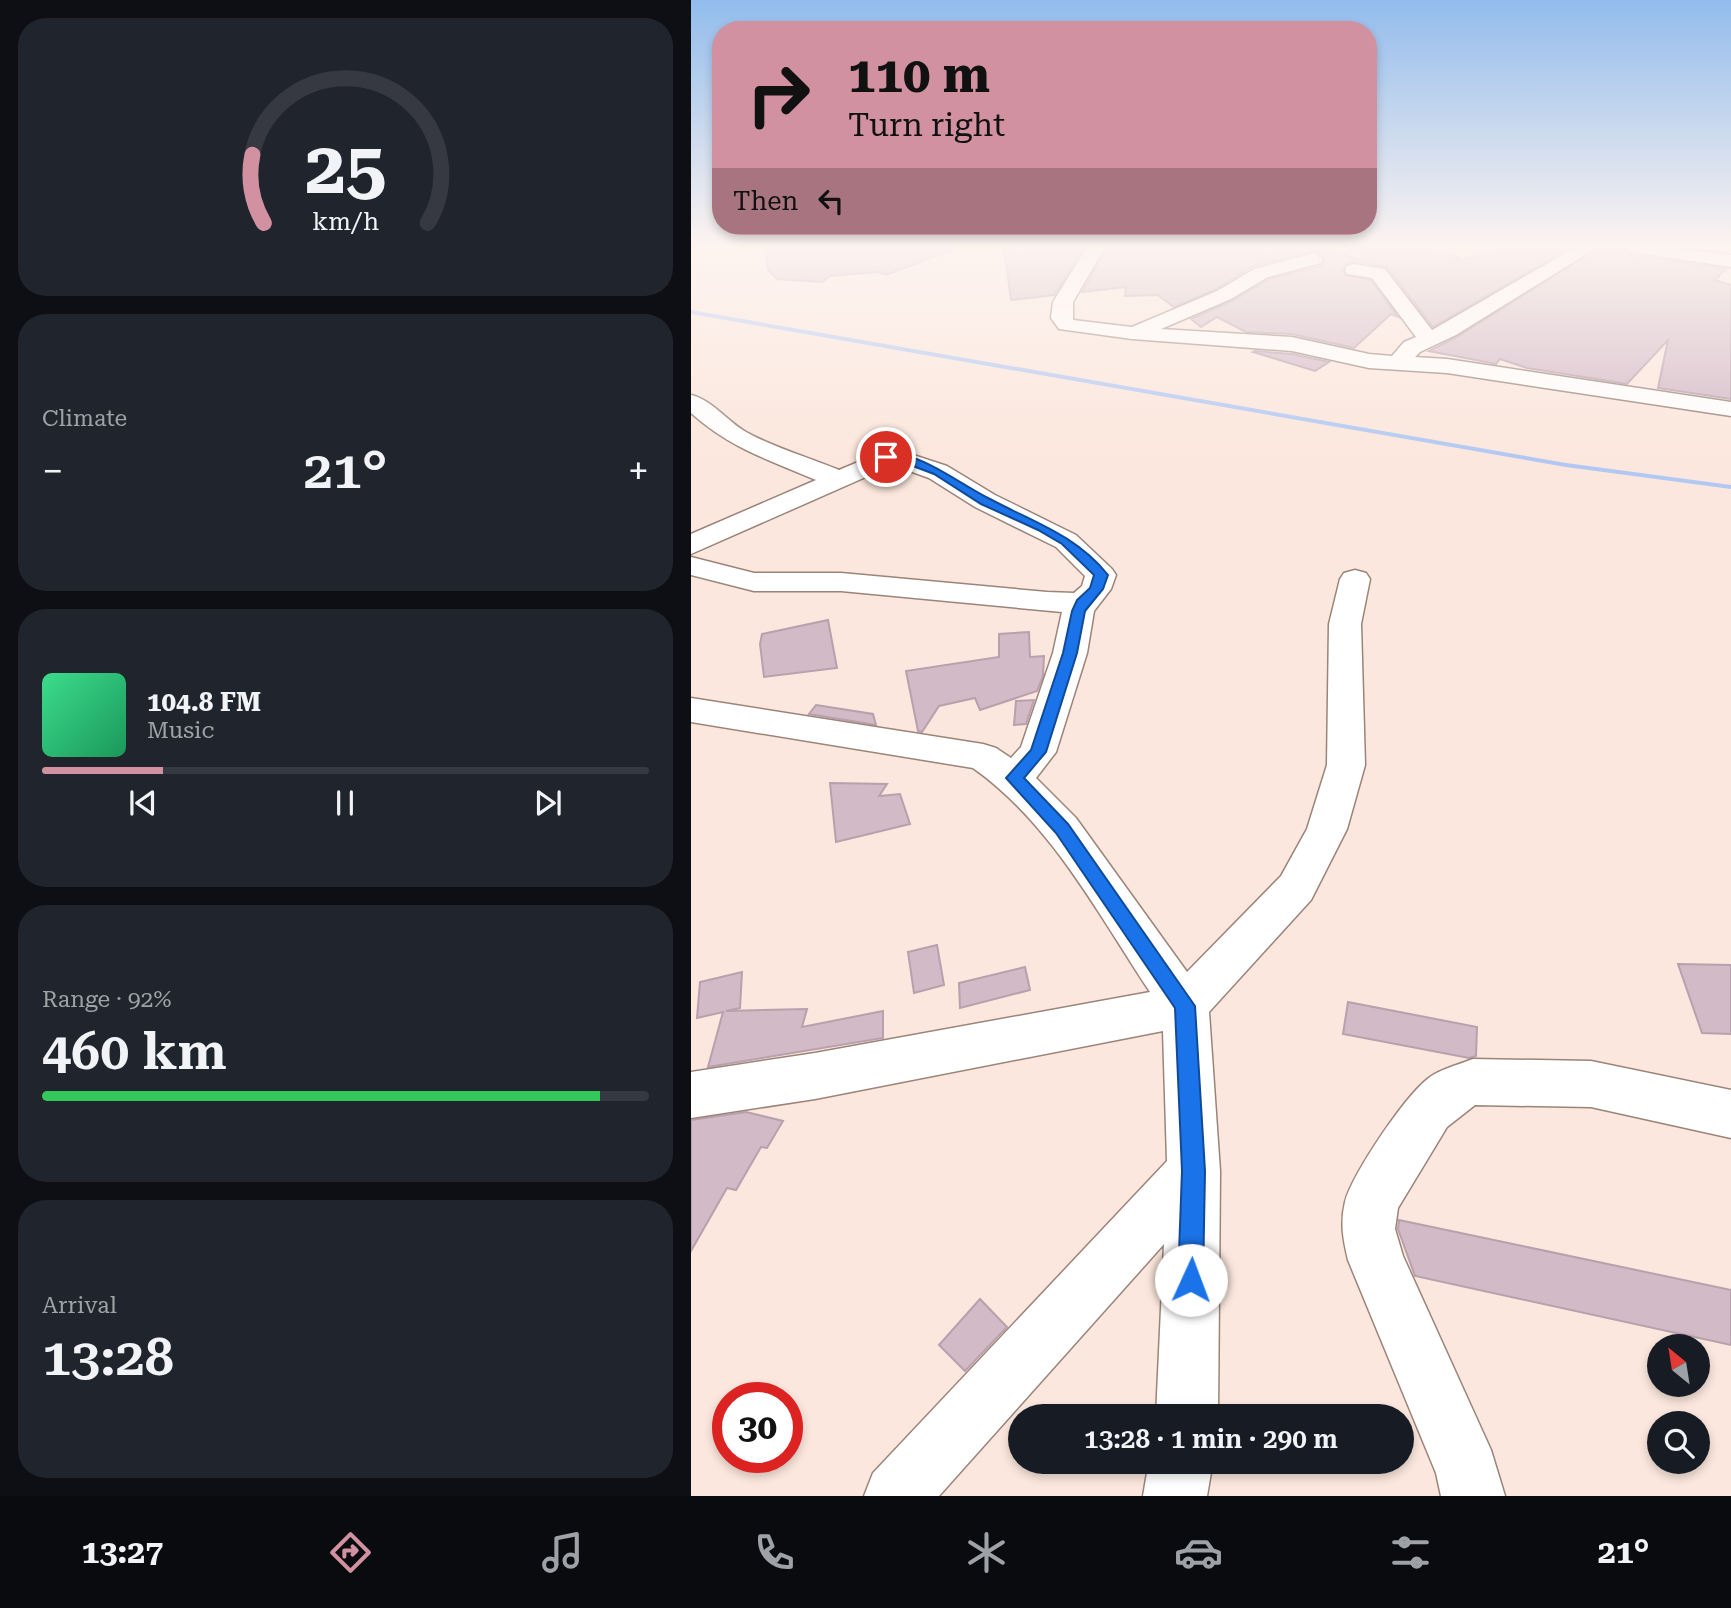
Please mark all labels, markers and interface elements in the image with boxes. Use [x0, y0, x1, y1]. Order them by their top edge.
text: 110 m [848, 47, 990, 104]
icon: right [733, 49, 824, 140]
text: Turn right [848, 106, 1005, 144]
text: 25 [305, 126, 386, 211]
icon: left [812, 182, 850, 220]
text: Then [733, 186, 798, 216]
text: km/h [312, 207, 379, 236]
text: Climate [42, 405, 127, 432]
pin [856, 427, 916, 487]
icon: arrive [867, 438, 905, 476]
text: 21° [304, 440, 387, 501]
text: − [42, 449, 63, 493]
text: + [628, 449, 649, 493]
text: 104.8 FM [147, 687, 261, 717]
text: Music [147, 717, 214, 744]
icon: previous [124, 784, 162, 822]
icon: pause [326, 784, 364, 822]
icon: next [529, 784, 567, 822]
text: Range · 92% [42, 986, 171, 1013]
text: 460 km [42, 1021, 227, 1082]
position arrow [1154, 1243, 1228, 1317]
text: Arrival [42, 1292, 117, 1319]
text: 13:28 [42, 1327, 174, 1388]
north arrow [1647, 1334, 1709, 1396]
map controls [1647, 1334, 1710, 1474]
speed limit sign: 30 [712, 1382, 803, 1473]
button: search [1647, 1411, 1710, 1474]
text: 13:28 · 1 min · 290 m [1084, 1424, 1338, 1454]
icon: directions [326, 1528, 375, 1577]
icon: music [538, 1528, 587, 1577]
icon: phone [750, 1528, 799, 1577]
icon: climate [962, 1528, 1011, 1577]
icon: car [1174, 1528, 1223, 1577]
icon: filters [1386, 1528, 1435, 1577]
text: 13:27 [81, 1533, 163, 1571]
text: 21° [1598, 1533, 1650, 1571]

